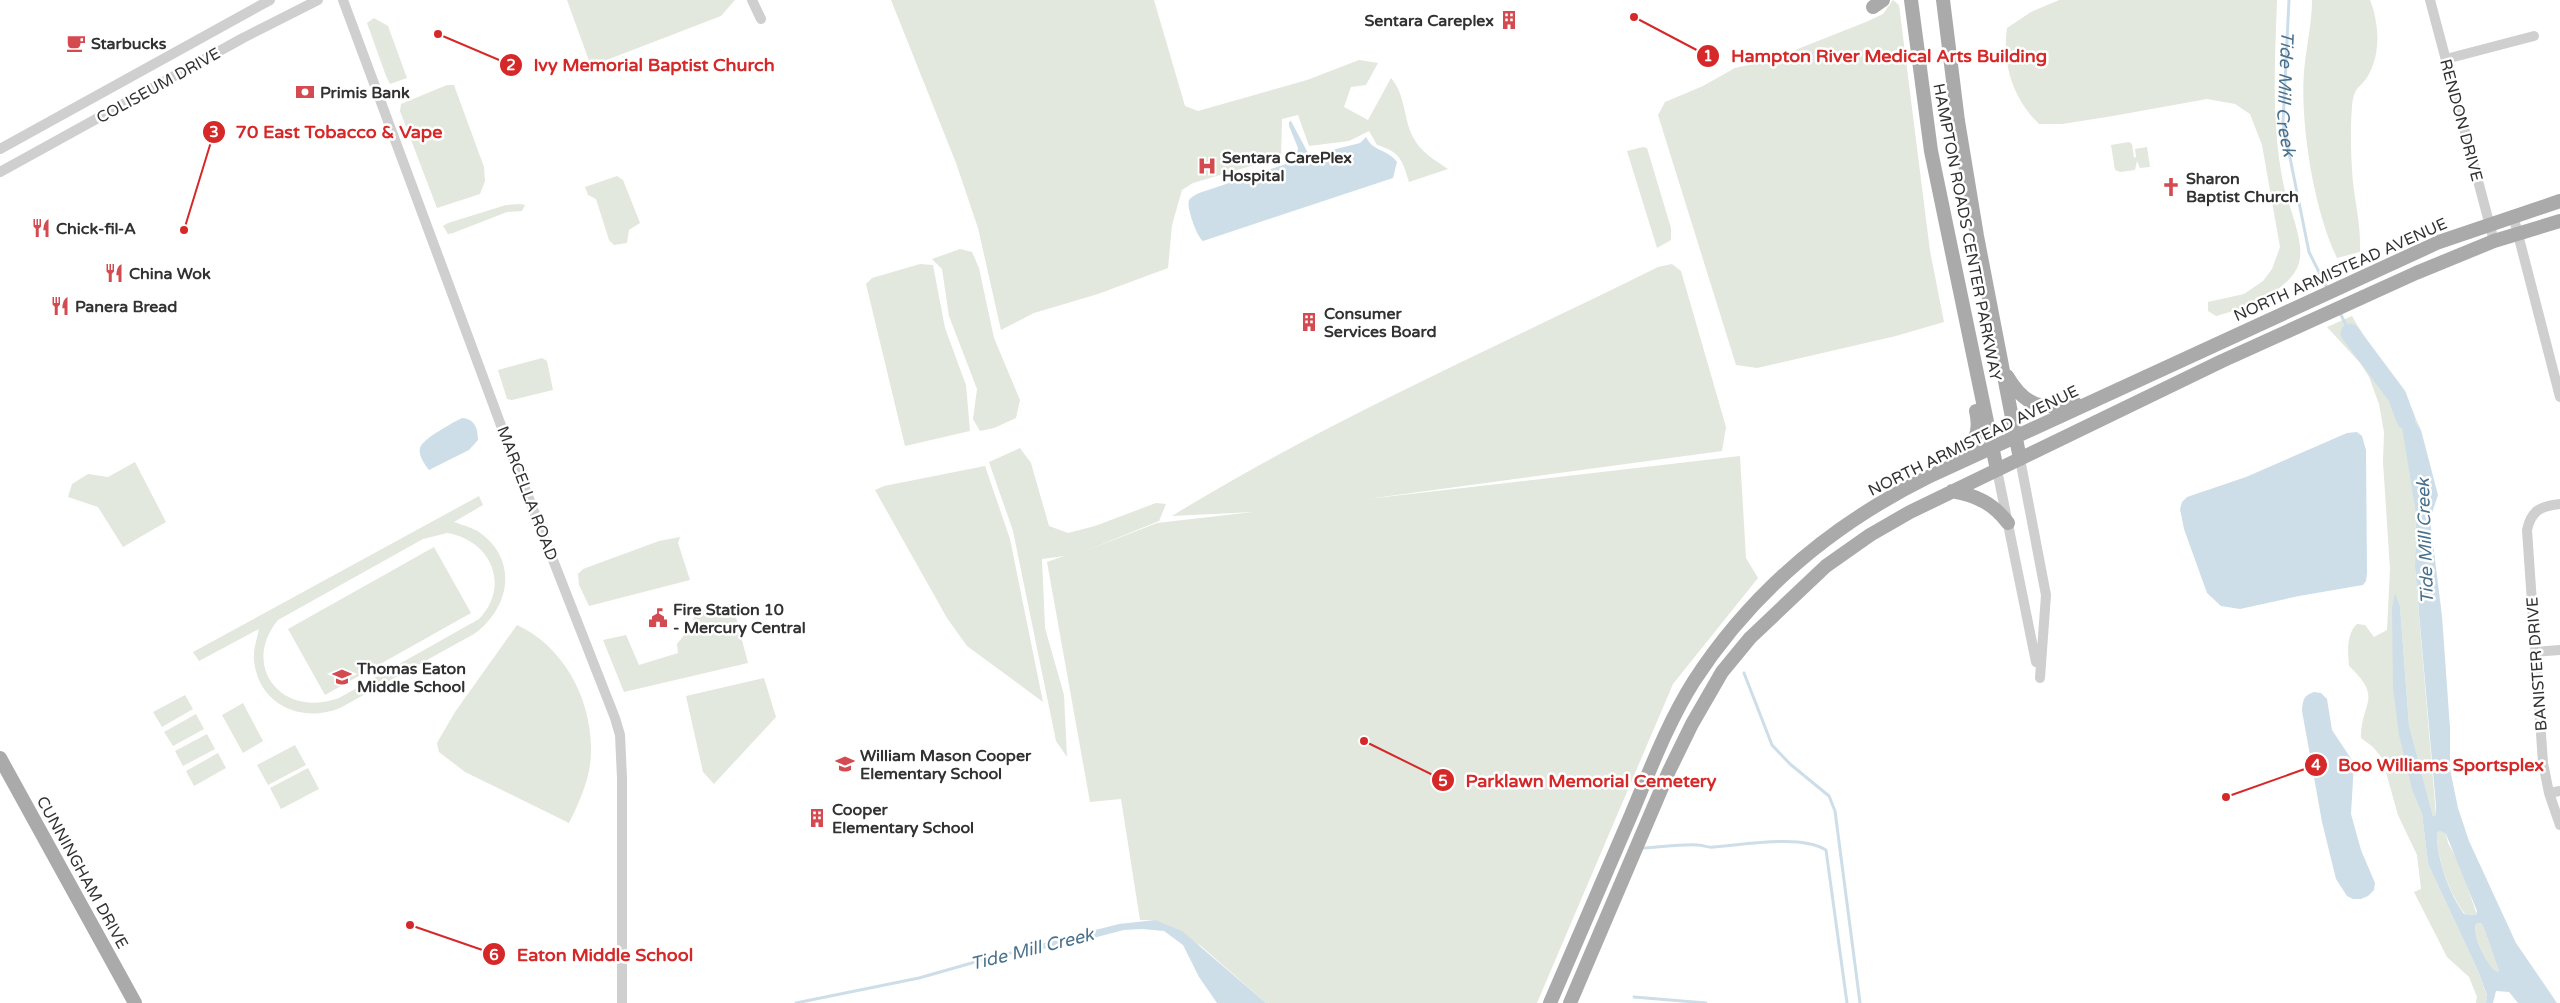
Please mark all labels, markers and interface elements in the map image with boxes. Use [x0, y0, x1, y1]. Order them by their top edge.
building icon: Sentara Careplex [1498, 9, 1520, 31]
place label: Sentara Careplex [1364, 11, 1494, 31]
water label: Tide Mill Creek [2272, 30, 2301, 160]
cafe icon: Starbucks [65, 32, 87, 54]
place label: Starbucks [91, 34, 167, 54]
callout: Hampton River Medical Arts Building [1696, 39, 2057, 72]
street label: COLISEUM DRIVE [93, 44, 224, 128]
text: Hampton River Medical Arts Building [1731, 45, 2047, 67]
text: 1 [1703, 47, 1713, 65]
callout: Ivy Memorial Baptist Church [499, 48, 785, 81]
text: Ivy Memorial Baptist Church [533, 54, 775, 76]
text: 2 [506, 56, 516, 74]
street label: RENDON DRIVE [2435, 57, 2487, 184]
bank icon: Primis Bank [294, 81, 316, 103]
street label: HAMPTON ROADS CENTER PARKWAY [1928, 82, 2006, 383]
place label: Primis Bank [320, 83, 410, 103]
callout: 70 East Tobacco & Vape [201, 115, 453, 148]
text: 70 East Tobacco & Vape [236, 121, 442, 143]
text: 3 [209, 123, 219, 141]
place label: Sentara CarePlex Hospital [1222, 148, 1352, 186]
hospital icon: Sentara CarePlex Hospital [1196, 155, 1218, 177]
place label: Sharon Baptist Church [2186, 169, 2299, 207]
church icon: Sharon Baptist Church [2160, 176, 2182, 198]
street label: NORTH ARMISTEAD AVENUE [2231, 214, 2450, 326]
restaurant icon: Chick-fil-A [30, 217, 52, 239]
place label: Chick-fil-A [56, 219, 136, 239]
restaurant icon: China Wok [103, 262, 125, 284]
place label: China Wok [129, 264, 211, 284]
restaurant icon: Panera Bread [49, 295, 71, 317]
place label: Panera Bread [75, 297, 177, 317]
place label: Consumer Services Board [1324, 304, 1437, 342]
building icon: Consumer Services Board [1298, 311, 1320, 333]
street label: NORTH ARMISTEAD AVENUE [1865, 381, 2082, 501]
street label: MARCELLA ROAD [492, 423, 562, 563]
water label: Tide Mill Creek [2412, 476, 2438, 604]
street label: BANISTER DRIVE [2522, 596, 2552, 732]
place label: Fire Station 10 - Mercury Central [673, 600, 806, 638]
public building icon: Fire Station 10 - Mercury Central [647, 607, 669, 629]
place label: Thomas Eaton Middle School [356, 659, 466, 697]
school or university icon: Thomas Eaton Middle School [331, 666, 353, 688]
place label: William Mason Cooper Elementary School [860, 746, 1032, 784]
callout: Boo Williams Sportsplex [2303, 748, 2554, 781]
school or university icon: William Mason Cooper Elementary School [834, 753, 856, 775]
text: Boo Williams Sportsplex [2338, 754, 2544, 776]
text: 4 [2311, 756, 2321, 774]
callout: Parklawn Memorial Cemetery [1431, 764, 1727, 797]
text: Parklawn Memorial Cemetery [1466, 770, 1717, 792]
text: 5 [1438, 772, 1448, 790]
street label: CUNNINGHAM DRIVE [32, 793, 132, 952]
place label: Cooper Elementary School [832, 800, 974, 838]
building icon: Cooper Elementary School [806, 807, 828, 829]
water label: Tide Mill Creek [968, 923, 1097, 975]
callout: Eaton Middle School [482, 938, 703, 971]
text: Eaton Middle School [517, 944, 693, 966]
text: 6 [489, 946, 499, 964]

